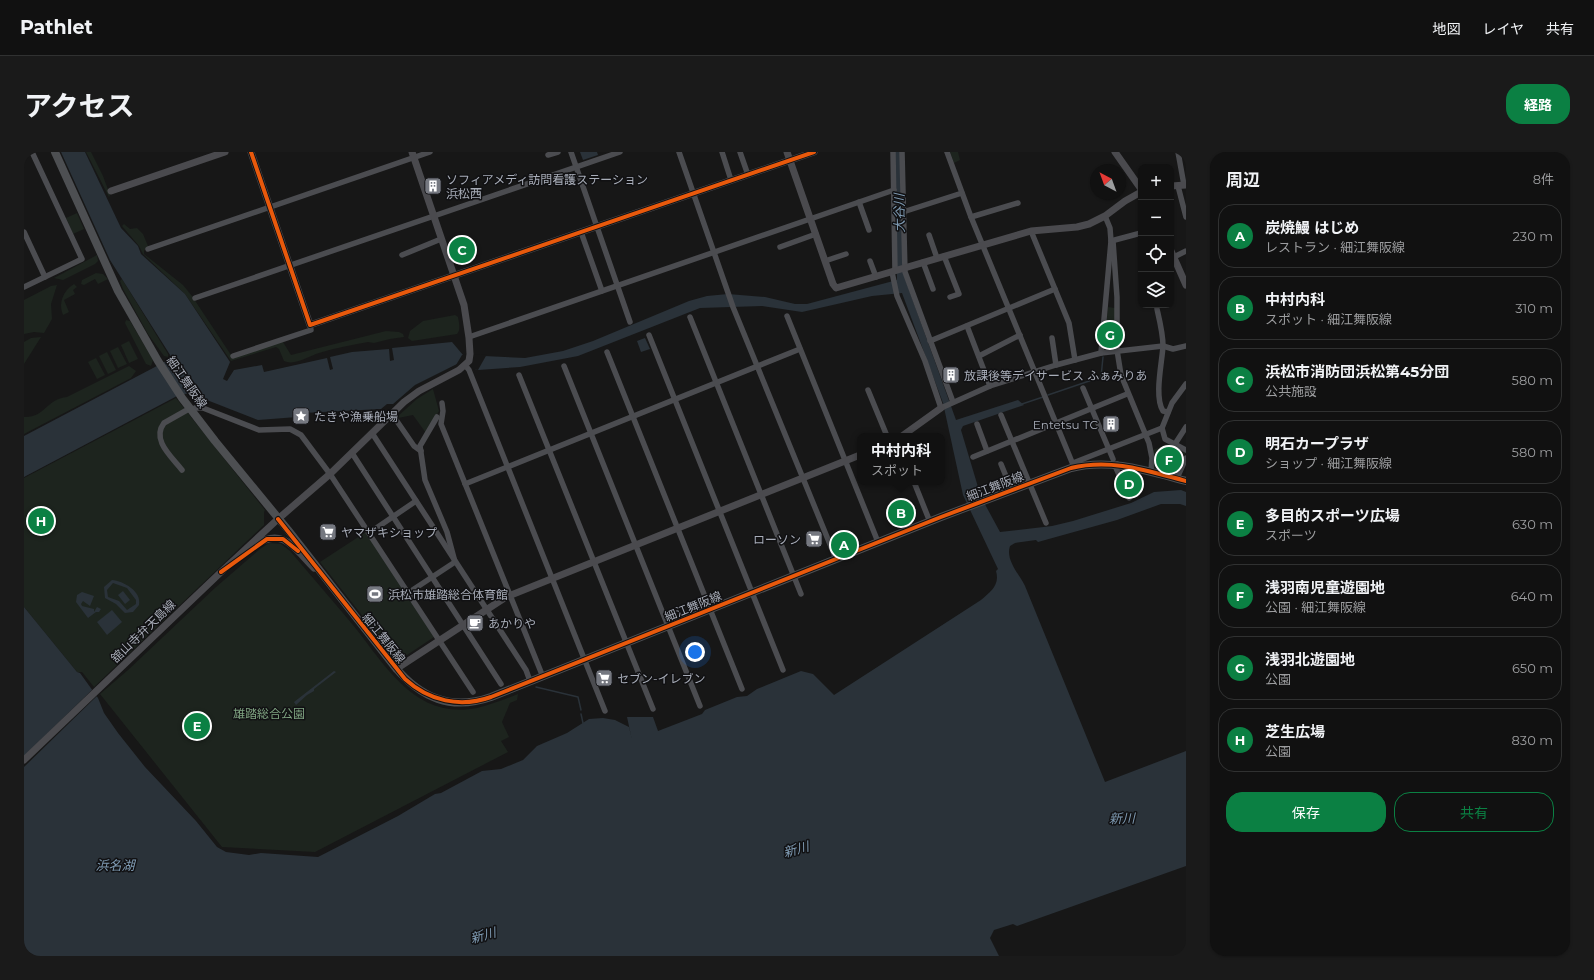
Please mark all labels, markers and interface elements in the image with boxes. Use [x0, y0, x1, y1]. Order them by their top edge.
text: Pathlet [20, 16, 93, 39]
text: 地図 [1432, 20, 1460, 38]
text: レイヤ [1482, 20, 1524, 38]
text: 共有 [1546, 20, 1574, 38]
button: 経路 [1506, 84, 1570, 124]
text: アクセス [24, 89, 135, 123]
north arrow [1090, 164, 1126, 200]
map controls [1138, 164, 1174, 308]
button: + [1138, 164, 1174, 200]
text: 周辺 [1226, 170, 1260, 190]
text: 8件 [1533, 171, 1554, 187]
place label: ソフィアメディ訪問看護ステーション 浜松西 [446, 172, 648, 201]
building icon: ソフィアメディ訪問看護ステーション 浜松西 [423, 176, 443, 196]
water label: 大谷川 [891, 191, 907, 233]
button: − [1138, 200, 1174, 236]
text: 炭焼鰻 はじめ [1265, 218, 1359, 237]
text: A [1235, 228, 1245, 244]
text: 230 m [1512, 228, 1553, 244]
pin: C [449, 235, 475, 265]
button: locate [1138, 236, 1174, 272]
text: レストラン · 細江舞阪線 [1265, 239, 1405, 255]
button: layers [1138, 272, 1174, 308]
text: 中村内科 [1265, 290, 1325, 309]
text: B [1235, 300, 1245, 316]
text: 310 m [1515, 300, 1553, 316]
text: スポット · 細江舞阪線 [1265, 311, 1392, 327]
pin: G [1097, 320, 1123, 350]
street label: 細江舞阪線 [164, 353, 210, 411]
text: 浜松市消防団浜松第45分団 [1265, 362, 1449, 381]
building icon: 放課後等デイサービス ふぁみりあ [941, 365, 961, 385]
place label: 放課後等デイサービス ふぁみりあ [964, 368, 1147, 383]
text: C [1235, 372, 1245, 388]
text: 580 m [1512, 372, 1553, 388]
text: 公共施設 [1265, 383, 1317, 399]
place icon: たきや漁乗船場 [291, 406, 311, 426]
place label: たきや漁乗船場 [314, 409, 398, 424]
building icon: Entetsu TC [1101, 414, 1121, 434]
place label: Entetsu TC [1033, 417, 1098, 432]
popup [857, 433, 945, 485]
text: 明石カープラザ [1265, 434, 1369, 453]
text: 中村内科 [871, 441, 931, 460]
text: D [1235, 444, 1245, 460]
text: 580 m [1512, 444, 1553, 460]
pin: F [1156, 445, 1182, 475]
text: ショップ · 細江舞阪線 [1265, 455, 1392, 471]
text: スポット [871, 462, 923, 478]
street label: 細江舞阪線 [964, 468, 1026, 504]
pin: D [1116, 469, 1142, 499]
pin: B [888, 498, 914, 528]
pin: H [28, 506, 54, 536]
text: 多目的スポーツ広場 [1265, 506, 1400, 525]
text: E [1236, 516, 1244, 532]
text: 630 m [1512, 516, 1553, 532]
supermarket icon: ヤマザキショップ [318, 522, 338, 542]
place label: ヤマザキショップ [341, 525, 437, 540]
text: スポーツ [1265, 527, 1317, 543]
supermarket icon: ローソン [804, 529, 824, 549]
pin: A [831, 530, 857, 560]
place label: ローソン [753, 532, 801, 547]
text: 浅羽南児童遊園地 [1265, 578, 1385, 597]
sports icon: 浜松市雄踏総合体育館 [365, 584, 385, 604]
place label: 浜松市雄踏総合体育館 [388, 587, 508, 602]
street label: 細江舞阪線 [662, 588, 724, 624]
text: F [1236, 588, 1244, 604]
text: 640 m [1511, 588, 1553, 604]
street label: 舘山寺弁天島線 [108, 596, 178, 666]
text: 公園 · 細江舞阪線 [1265, 599, 1366, 615]
street label: 細江舞阪線 [359, 610, 409, 666]
cafe icon: あかりや [465, 613, 485, 633]
place label: あかりや [488, 616, 536, 631]
your location [685, 642, 705, 662]
text: 浅羽北遊園地 [1265, 650, 1355, 669]
text: G [1235, 660, 1245, 676]
text: 650 m [1512, 660, 1553, 676]
supermarket icon: セブン-イレブン [594, 668, 614, 688]
place label: セブン-イレブン [617, 671, 706, 686]
text: 公園 [1265, 671, 1291, 687]
park label: 雄踏総合公園 [233, 706, 305, 721]
pin: E [184, 711, 210, 741]
text: 芝生広場 [1265, 722, 1325, 741]
text: H [1235, 732, 1245, 748]
text: 830 m [1512, 732, 1553, 748]
text: 公園 [1265, 743, 1291, 759]
button: 保存 [1226, 792, 1386, 832]
button: 共有 [1394, 792, 1554, 832]
water label: 新川 [1109, 810, 1137, 826]
water label: 新川 [781, 837, 813, 860]
water label: 浜名湖 [95, 857, 136, 873]
water label: 新川 [468, 923, 500, 946]

